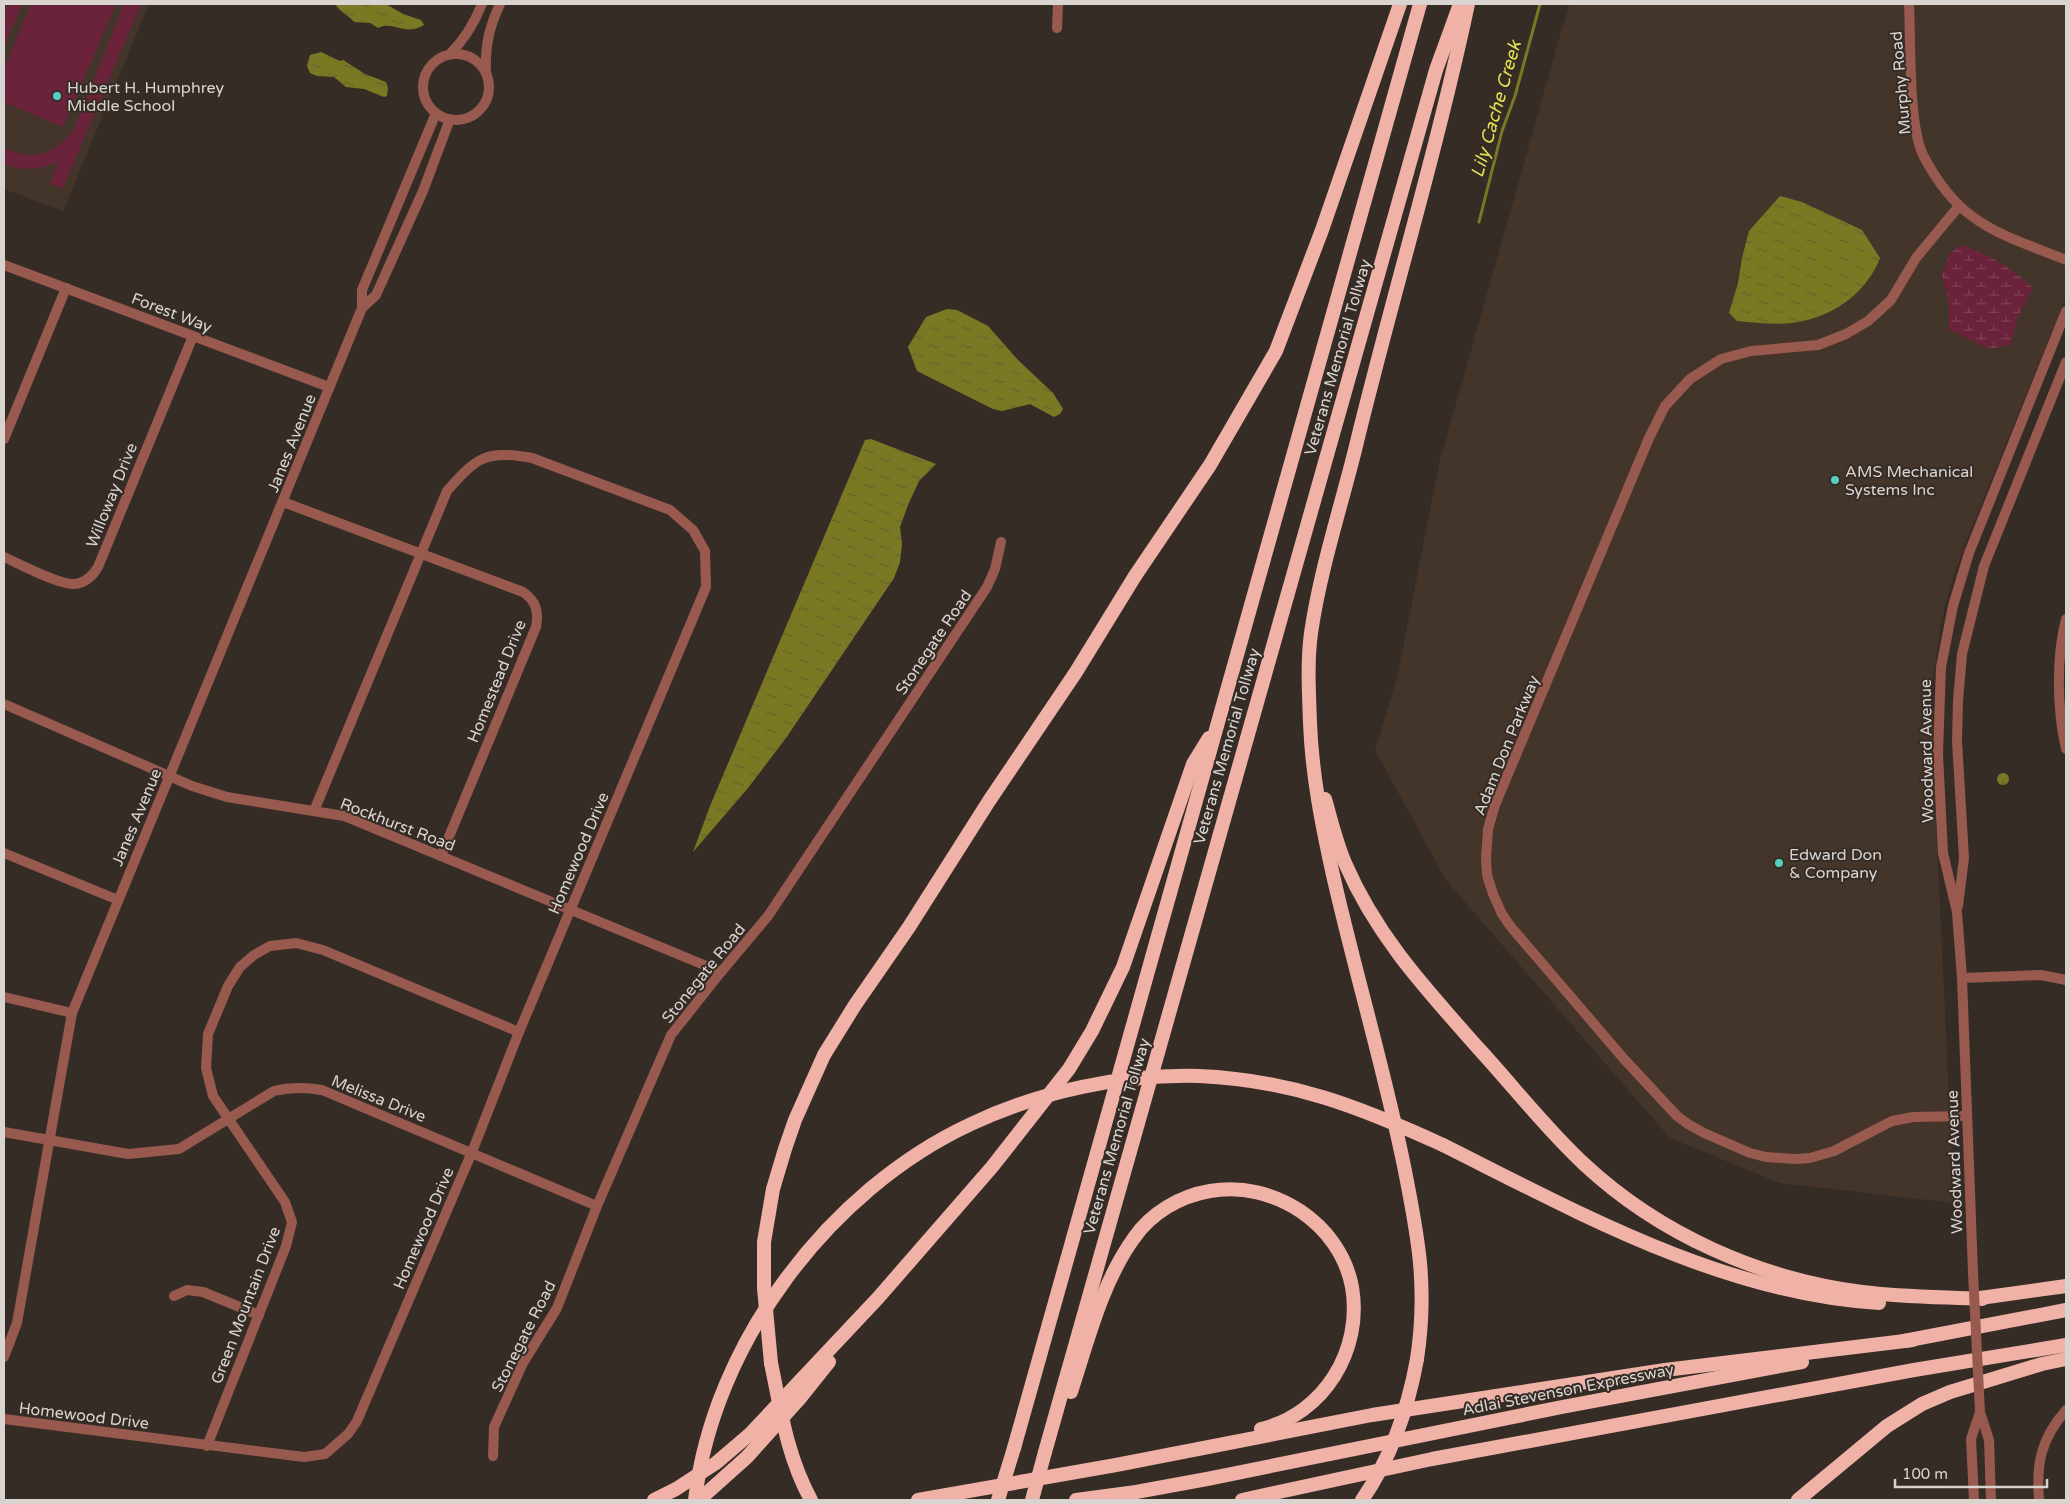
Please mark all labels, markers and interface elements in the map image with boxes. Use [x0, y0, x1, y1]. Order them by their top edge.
street label: Murphy Road [1887, 30, 1915, 135]
water label: Lily Cache Creek [1466, 37, 1526, 180]
place label: Hubert H. Humphrey Middle School [67, 78, 225, 116]
marker: Hubert H. Humphrey Middle School [51, 90, 63, 102]
street label: Veterans Memorial Tollway [1300, 256, 1376, 458]
street label: Forest Way [129, 288, 215, 338]
street label: Janes Avenue [263, 391, 321, 496]
street label: Willoway Drive [82, 440, 142, 551]
place label: AMS Mechanical Systems Inc [1845, 462, 1973, 500]
marker: AMS Mechanical Systems Inc [1829, 474, 1841, 486]
street label: Stonegate Road [891, 586, 976, 699]
street label: Homestead Drive [463, 617, 531, 746]
street label: Veterans Memorial Tollway [1189, 645, 1265, 847]
street label: Adam Don Parkway [1470, 672, 1544, 818]
street label: Woodward Avenue [1916, 679, 1938, 823]
street label: Janes Avenue [107, 765, 167, 869]
street label: Homewood Drive [544, 789, 614, 918]
street label: Rockhurst Road [337, 794, 458, 856]
place label: Edward Don & Company [1789, 845, 1882, 883]
marker: Edward Don & Company [1773, 857, 1785, 869]
street label: Stonegate Road [658, 920, 750, 1027]
street label: Veterans Memorial Tollway [1079, 1035, 1155, 1237]
street label: Melissa Drive [328, 1071, 429, 1127]
street label: Woodward Avenue [1942, 1090, 1968, 1234]
street label: Homewood Drive [389, 1164, 459, 1293]
street label: Green Mountain Drive [207, 1224, 285, 1387]
street label: Stonegate Road [487, 1277, 561, 1396]
street label: Adlai Stevenson Expressway [1461, 1360, 1676, 1420]
street label: Homewood Drive [18, 1398, 150, 1434]
scale bar [1895, 1456, 2048, 1488]
text: 100 m [1902, 1465, 1948, 1483]

